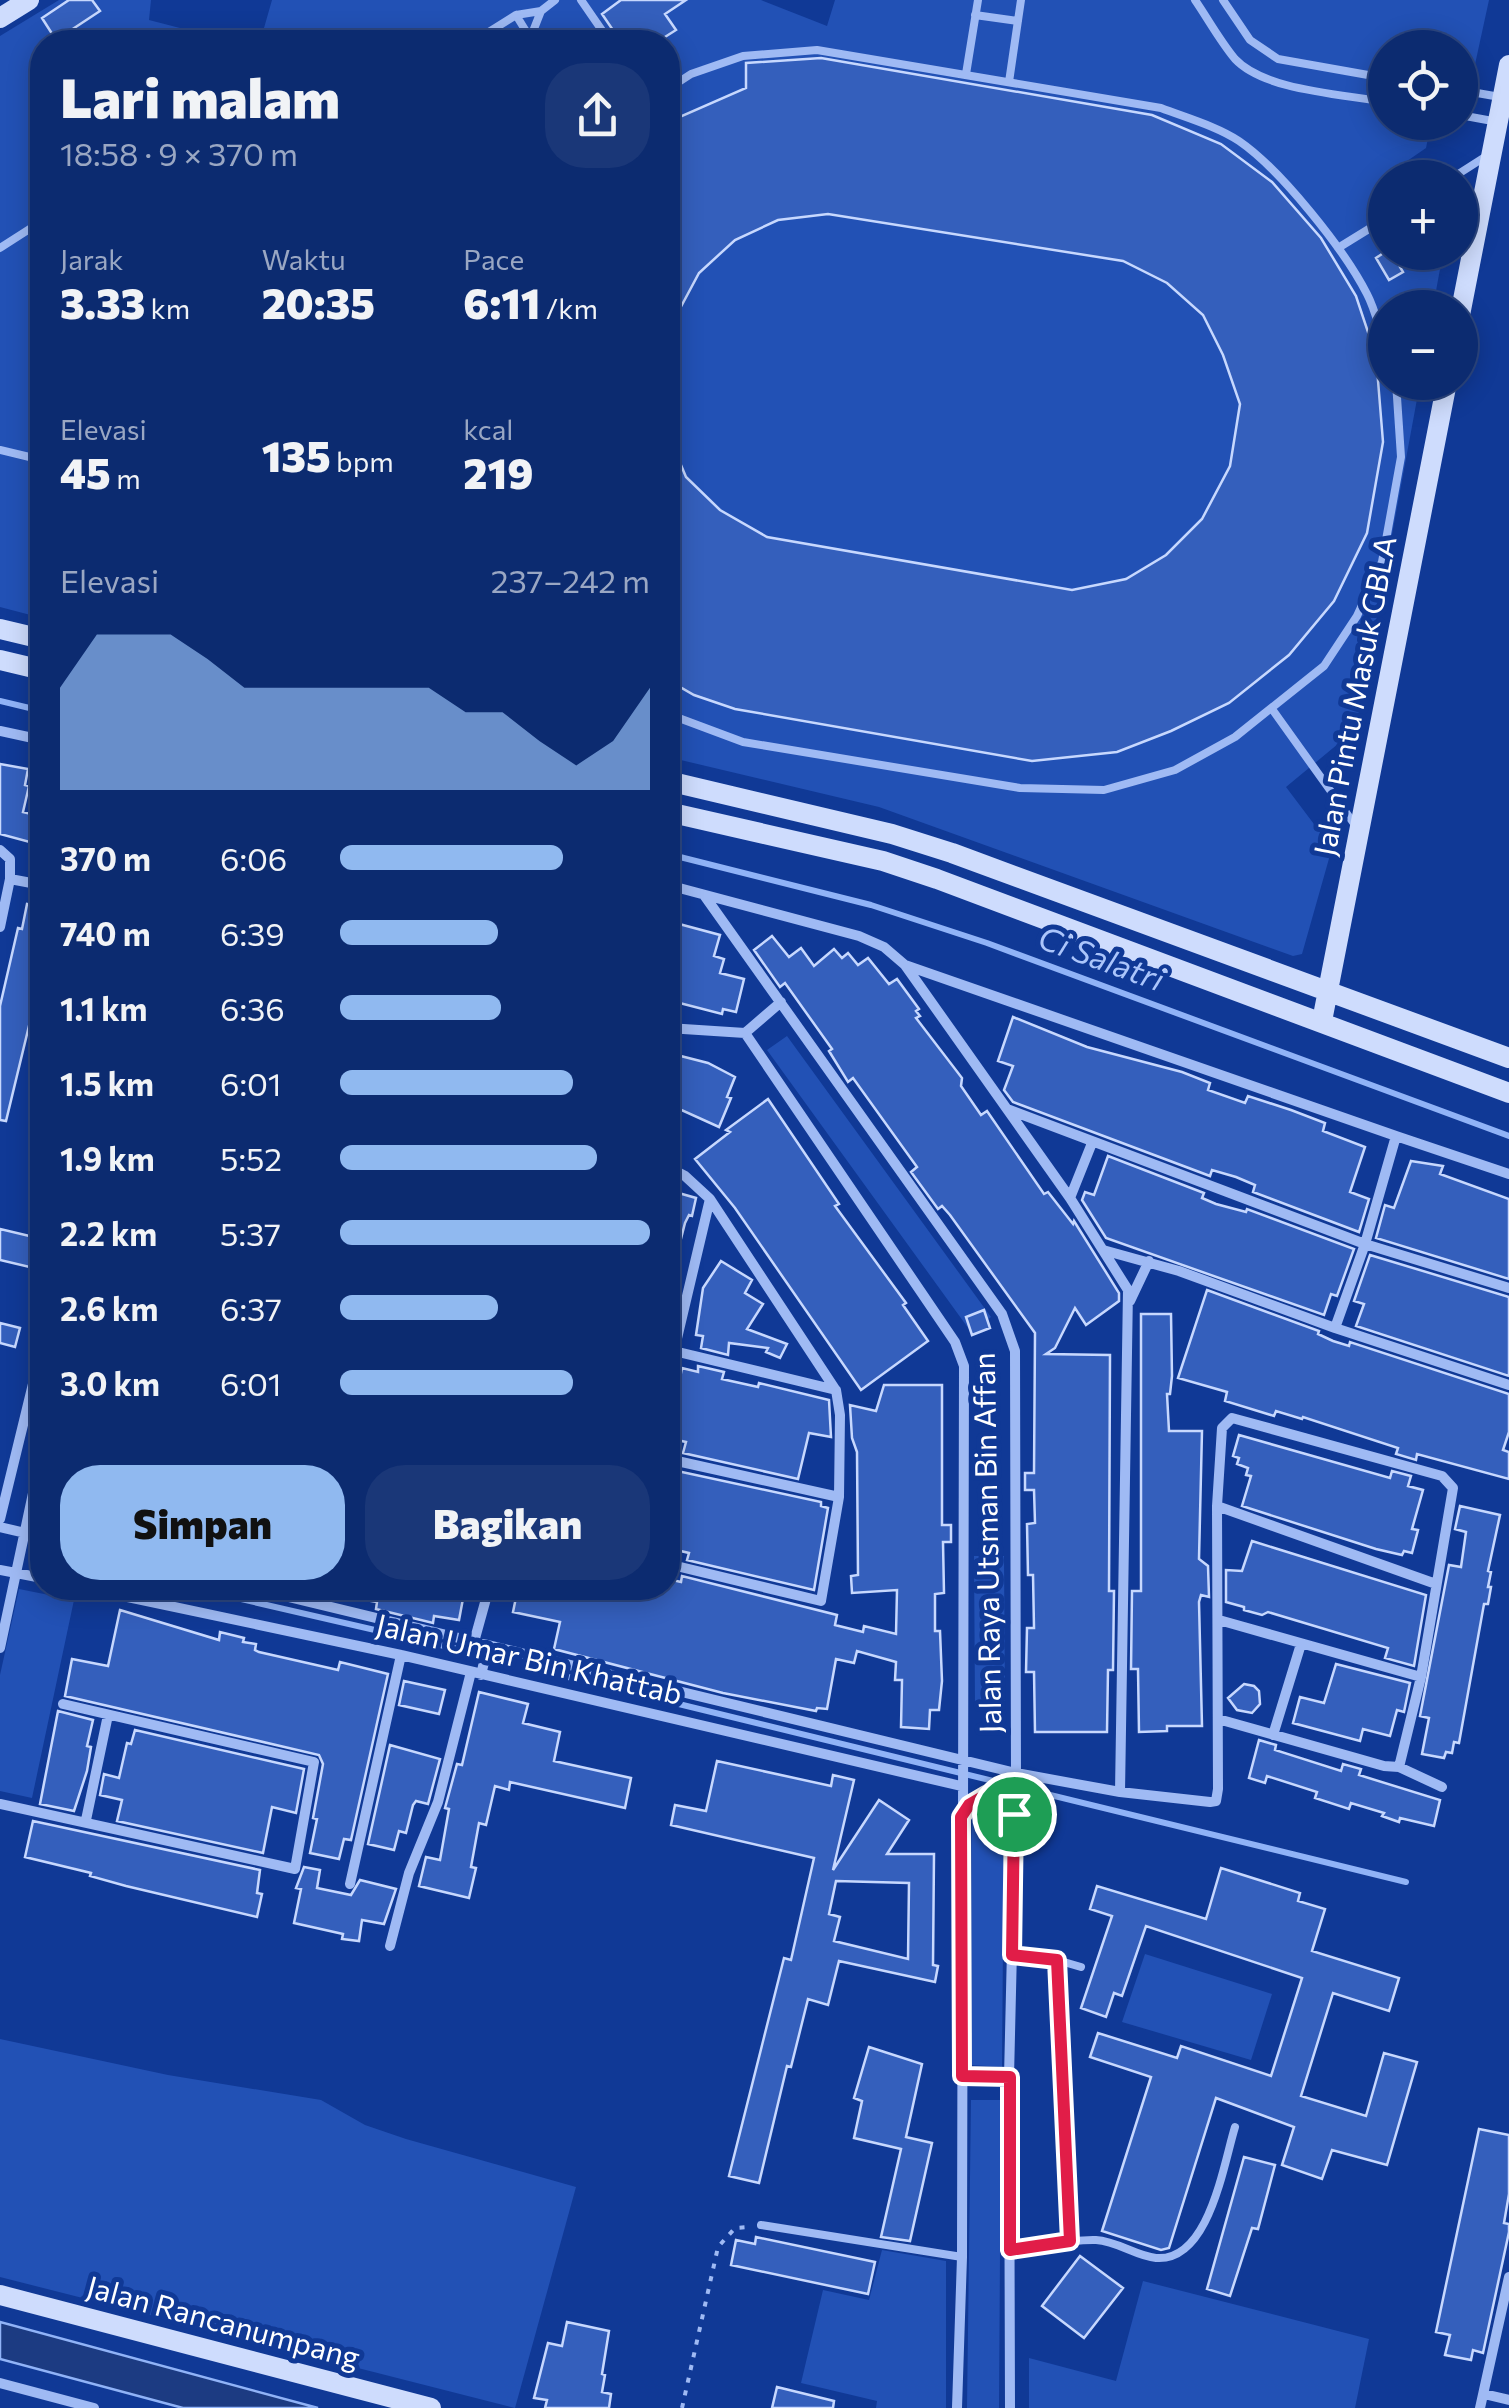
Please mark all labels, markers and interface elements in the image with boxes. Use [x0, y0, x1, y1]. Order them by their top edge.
map controls [1368, 30, 1478, 400]
button: locate [1368, 30, 1478, 140]
text: Lari malam [60, 62, 340, 129]
button: share [545, 63, 650, 168]
text: 18:58 · 9 × 370 m [60, 133, 298, 173]
button: + [1368, 160, 1478, 270]
text: Jarak [60, 242, 124, 276]
text: Waktu [262, 242, 346, 276]
text: Pace [463, 242, 524, 276]
text: 3.33 [60, 276, 145, 328]
text: 20:35 [262, 276, 375, 328]
text: 6:11 [463, 276, 540, 328]
button: − [1368, 290, 1478, 400]
text: km [145, 291, 190, 325]
text: /km [540, 291, 598, 325]
text: Elevasi [60, 412, 147, 446]
text: kcal [463, 412, 513, 446]
text: 135 [262, 429, 331, 481]
text: bpm [331, 444, 394, 478]
text: 45 [60, 446, 111, 498]
text: 219 [463, 446, 533, 498]
text: m [111, 461, 141, 495]
street label: Jalan Pintu Masuk GBLA [1304, 533, 1403, 859]
text: Elevasi [60, 560, 159, 600]
text: 237–242 m [491, 560, 650, 600]
text: 370 m [60, 838, 151, 878]
text: 6:06 [220, 838, 287, 878]
text: 740 m [60, 913, 151, 953]
text: 6:39 [220, 913, 285, 953]
water label: Ci Salatri [1033, 916, 1172, 999]
text: 1.1 km [60, 988, 147, 1028]
text: 6:36 [220, 988, 285, 1028]
text: 1.5 km [60, 1063, 154, 1103]
text: 6:01 [220, 1063, 282, 1103]
text: 1.9 km [60, 1138, 155, 1178]
text: 5:52 [220, 1138, 282, 1178]
text: 2.2 km [60, 1213, 157, 1253]
text: 5:37 [220, 1213, 281, 1253]
text: 2.6 km [60, 1288, 158, 1328]
text: 6:37 [220, 1288, 282, 1328]
street label: Jalan Raya Utsman Bin Affan [964, 1352, 1007, 1734]
text: 3.0 km [60, 1363, 160, 1403]
text: 6:01 [220, 1363, 282, 1403]
button: Simpan [60, 1465, 345, 1580]
button: Bagikan [365, 1465, 650, 1580]
street label: Jalan Umar Bin Khattab [373, 1604, 686, 1711]
pin [972, 1772, 1057, 1857]
icon: arrive [987, 1787, 1042, 1842]
street label: Jalan Rancanumpang [83, 2266, 364, 2375]

